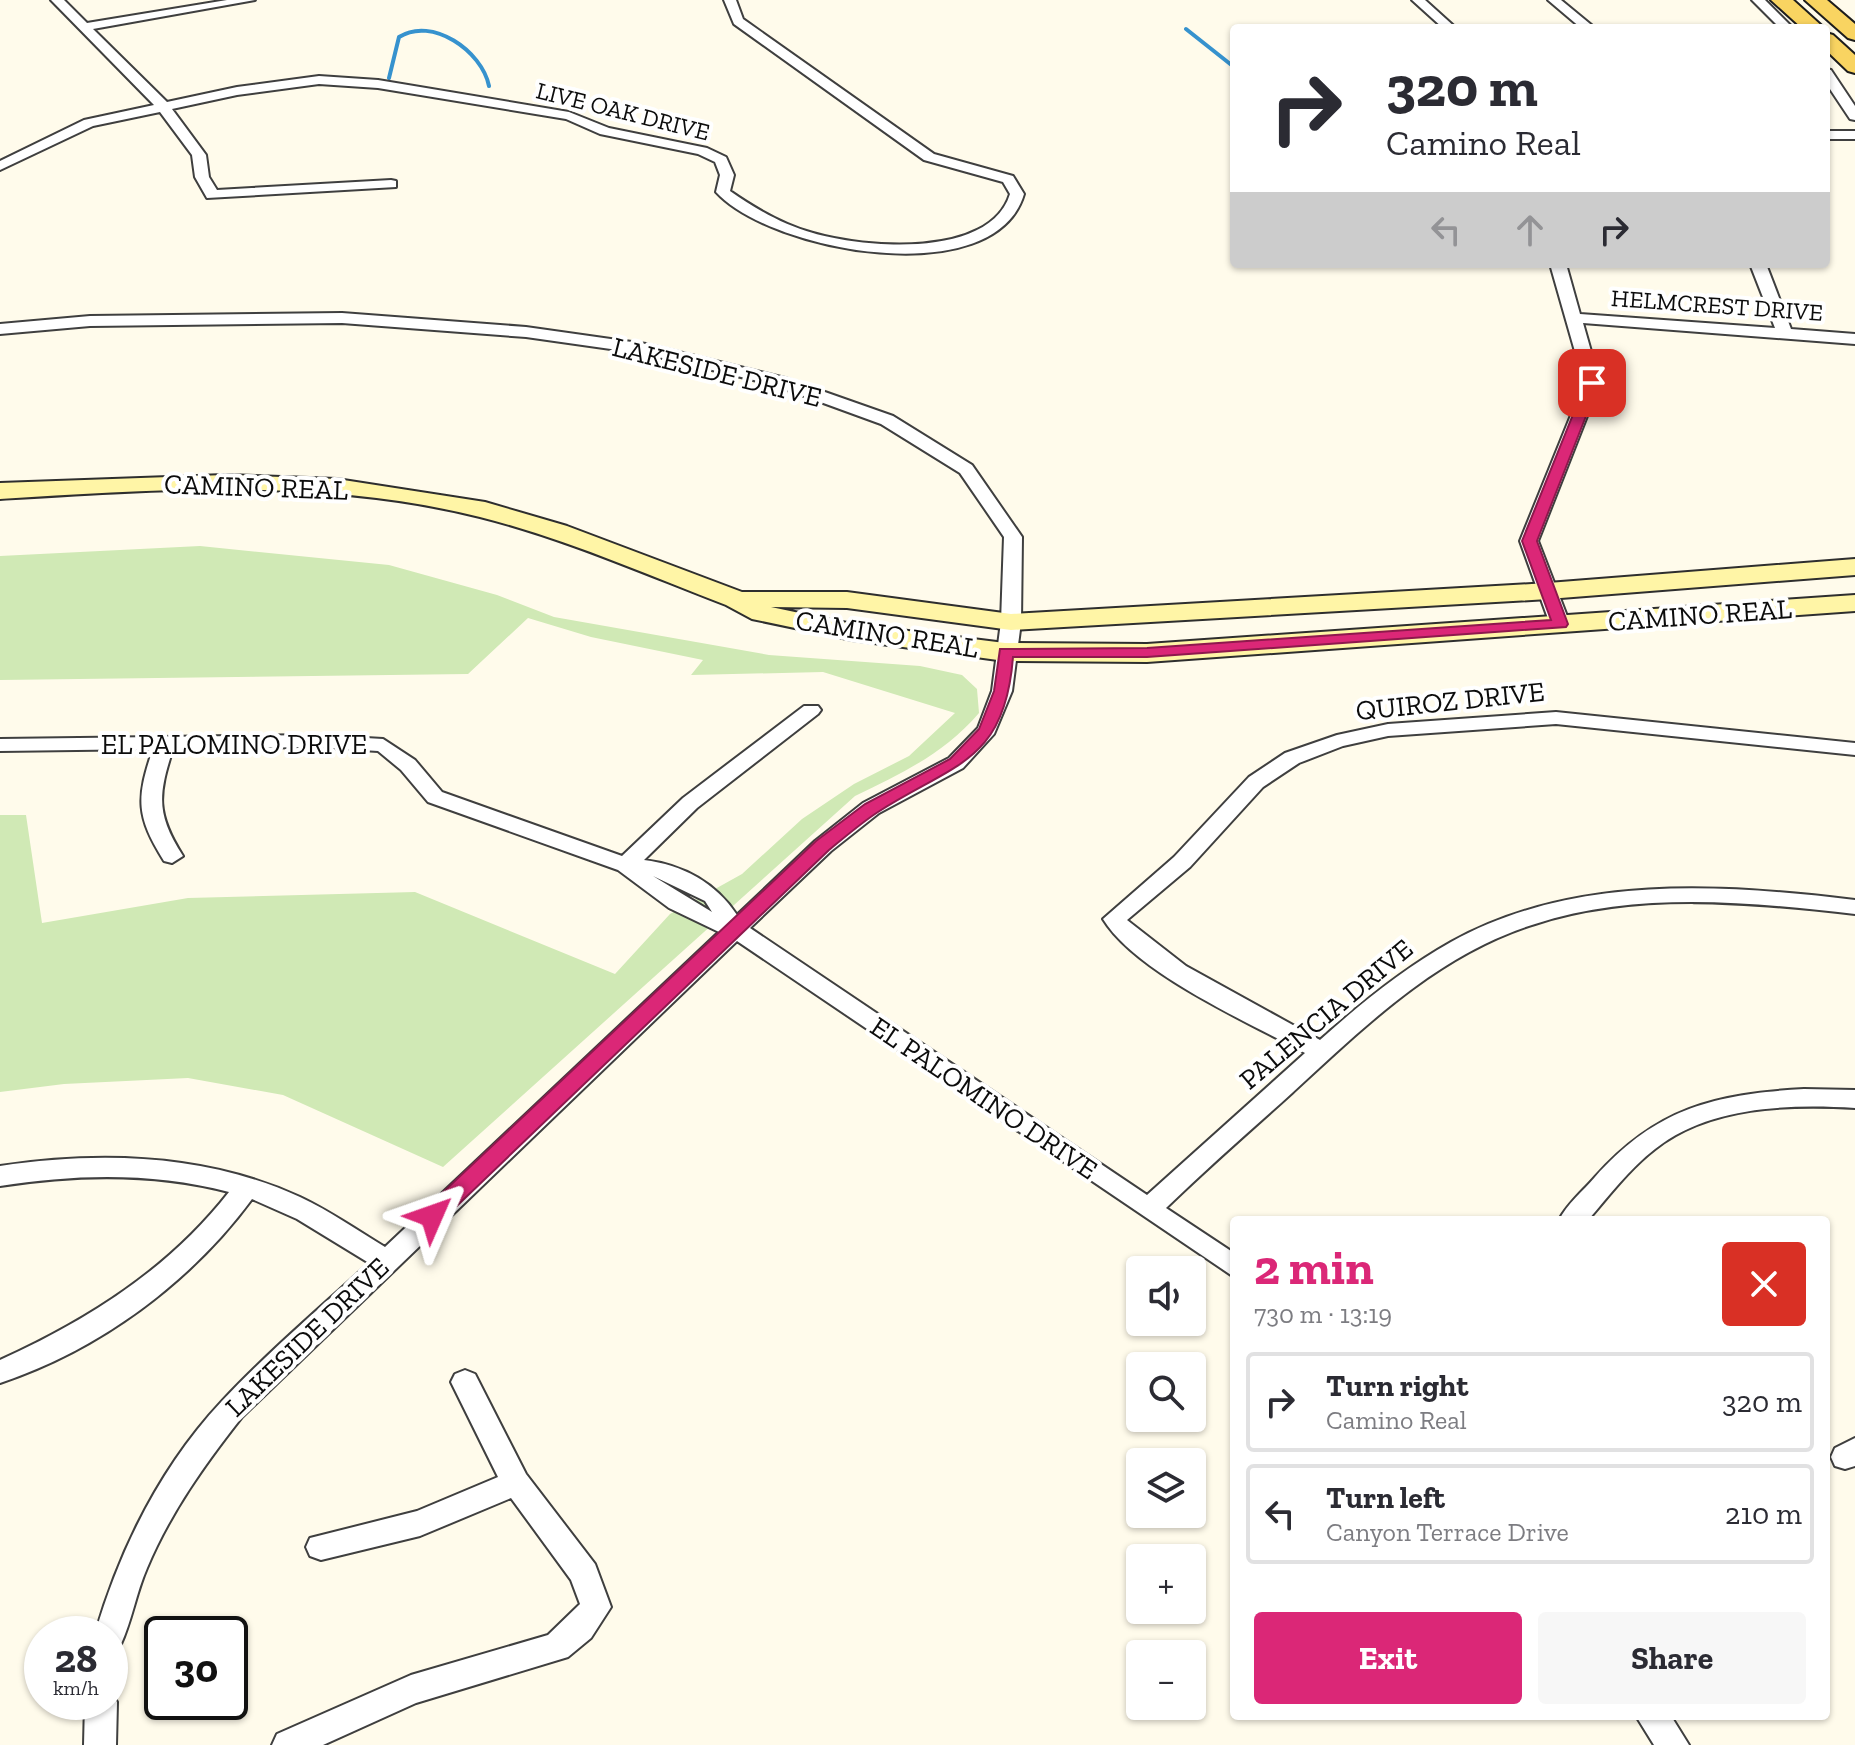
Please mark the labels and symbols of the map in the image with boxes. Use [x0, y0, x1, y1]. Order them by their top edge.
street label: LIVE OAK DRIVE [533, 75, 713, 147]
street label: HELMCREST DRIVE [1610, 283, 1824, 327]
street label: LAKESIDE DRIVE [609, 330, 825, 414]
pin [1558, 349, 1626, 417]
street label: CAMINO REAL [163, 467, 349, 507]
street label: CAMINO REAL [1607, 592, 1793, 638]
street label: CAMINO REAL [793, 603, 981, 665]
street label: QUIROZ DRIVE [1354, 675, 1546, 727]
street label: EL PALOMINO DRIVE [101, 728, 367, 761]
street label: PALENCIA DRIVE [1233, 932, 1419, 1096]
street label: EL PALOMINO DRIVE [864, 1010, 1104, 1186]
position arrow [390, 1174, 474, 1258]
street label: LAKESIDE DRIVE [218, 1251, 396, 1423]
speed limit sign: 30 [144, 1616, 248, 1720]

